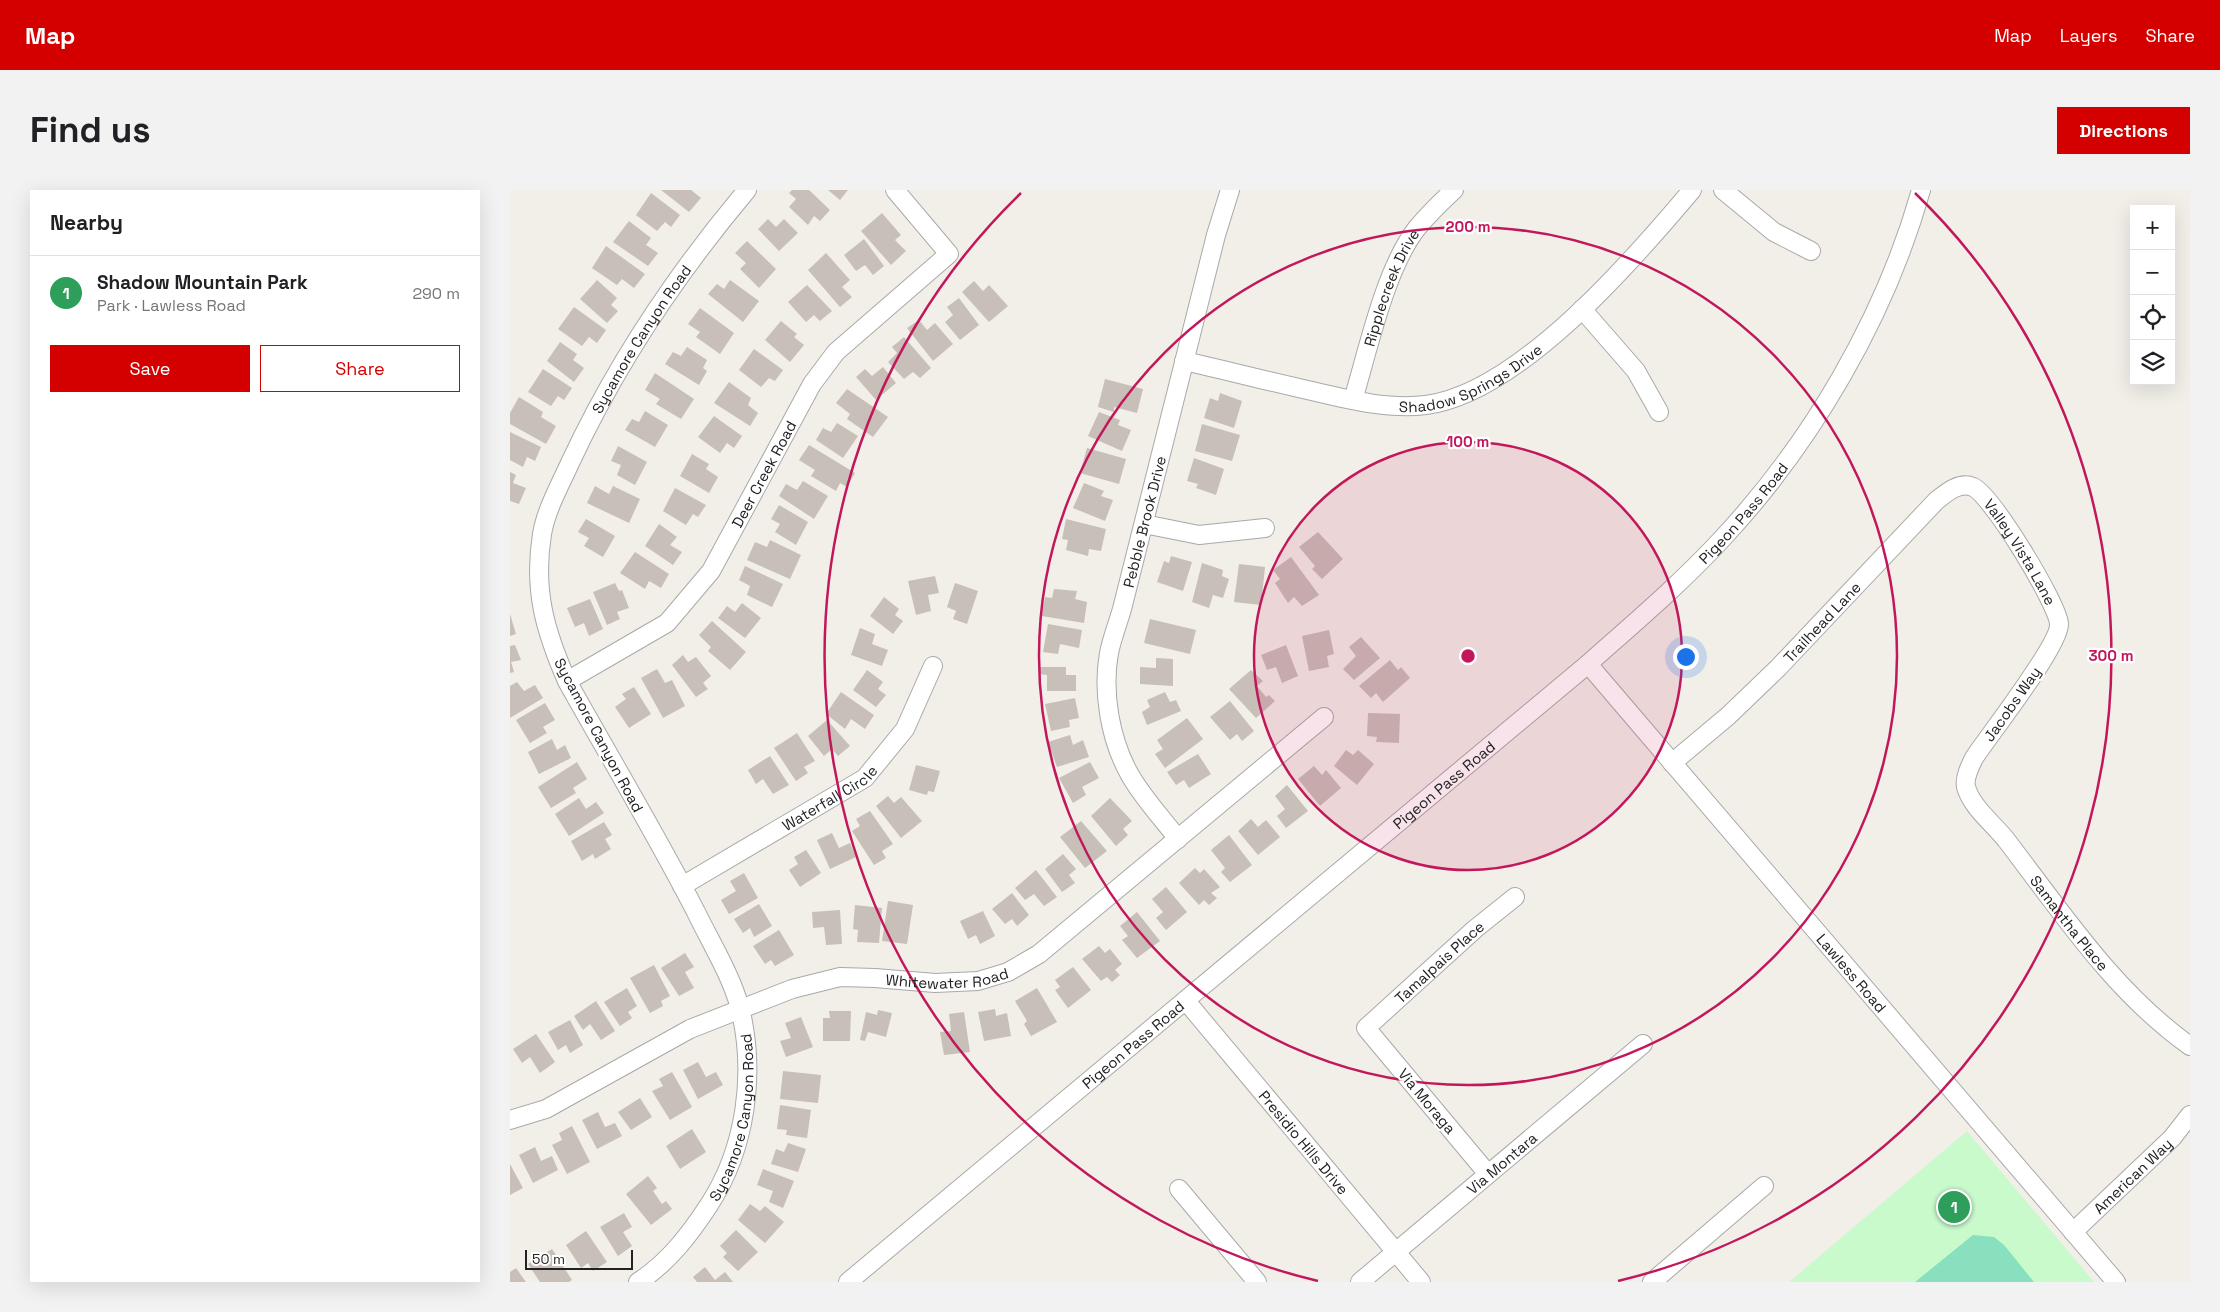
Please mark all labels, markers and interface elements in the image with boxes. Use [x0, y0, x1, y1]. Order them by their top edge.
text: Map [25, 20, 75, 51]
text: Map [1994, 24, 2032, 47]
text: Layers [2060, 24, 2117, 47]
text: Share [2145, 24, 2195, 47]
button: Directions [2057, 107, 2190, 154]
text: Find us [30, 108, 151, 152]
map controls [2130, 205, 2175, 385]
button: + [2130, 205, 2175, 250]
text: Nearby [50, 209, 123, 236]
text: 200 m [1446, 217, 1490, 236]
street label: Ripplecreek Drive [1359, 225, 1423, 349]
button: − [2130, 250, 2175, 295]
street label: Sycamore Canyon Road [587, 261, 695, 416]
text: Shadow Mountain Park [97, 270, 308, 295]
text: 1 [62, 283, 70, 304]
text: 290 m [412, 283, 460, 304]
text: Park · Lawless Road [97, 295, 246, 316]
button: locate [2130, 295, 2175, 340]
street label: Shadow Springs Drive [1399, 339, 1546, 416]
button: layers [2130, 340, 2175, 385]
button: Save [50, 345, 250, 392]
button: Share [260, 345, 460, 392]
street label: Deer Creek Road [727, 417, 800, 531]
text: 100 m [1447, 432, 1489, 451]
street label: Pebble Brook Drive [1118, 454, 1170, 590]
street label: Pigeon Pass Road [1694, 458, 1792, 567]
street label: Valley Vista Lane [1980, 495, 2061, 608]
street label: Trailhead Lane [1779, 577, 1864, 666]
your location [1673, 644, 1699, 670]
text: 300 m [2088, 646, 2134, 665]
centre of rings [1459, 647, 1477, 665]
street label: Sycamore Canyon Road [550, 655, 648, 815]
street label: Jacobs Way [1979, 663, 2045, 745]
street label: Pigeon Pass Road [1389, 736, 1499, 833]
street label: Waterfall Circle [778, 761, 881, 834]
street label: Samantha Place [2027, 871, 2113, 974]
street label: Tamalpais Place [1390, 916, 1488, 1007]
street label: Lawless Road [1813, 929, 1891, 1016]
street label: Whitewater Road [885, 963, 1010, 993]
street label: Pigeon Pass Road [1078, 996, 1188, 1092]
street label: Sycamore Canyon Road [704, 1033, 757, 1204]
street label: Via Moraga [1394, 1064, 1460, 1138]
street label: Presidio Hills Drive [1255, 1086, 1353, 1198]
street label: Via Montara [1462, 1128, 1541, 1198]
street label: American Way [2089, 1134, 2176, 1217]
pin: 1 [1938, 1188, 1970, 1226]
scale bar [525, 1247, 632, 1270]
text: 50 m [532, 1250, 565, 1268]

